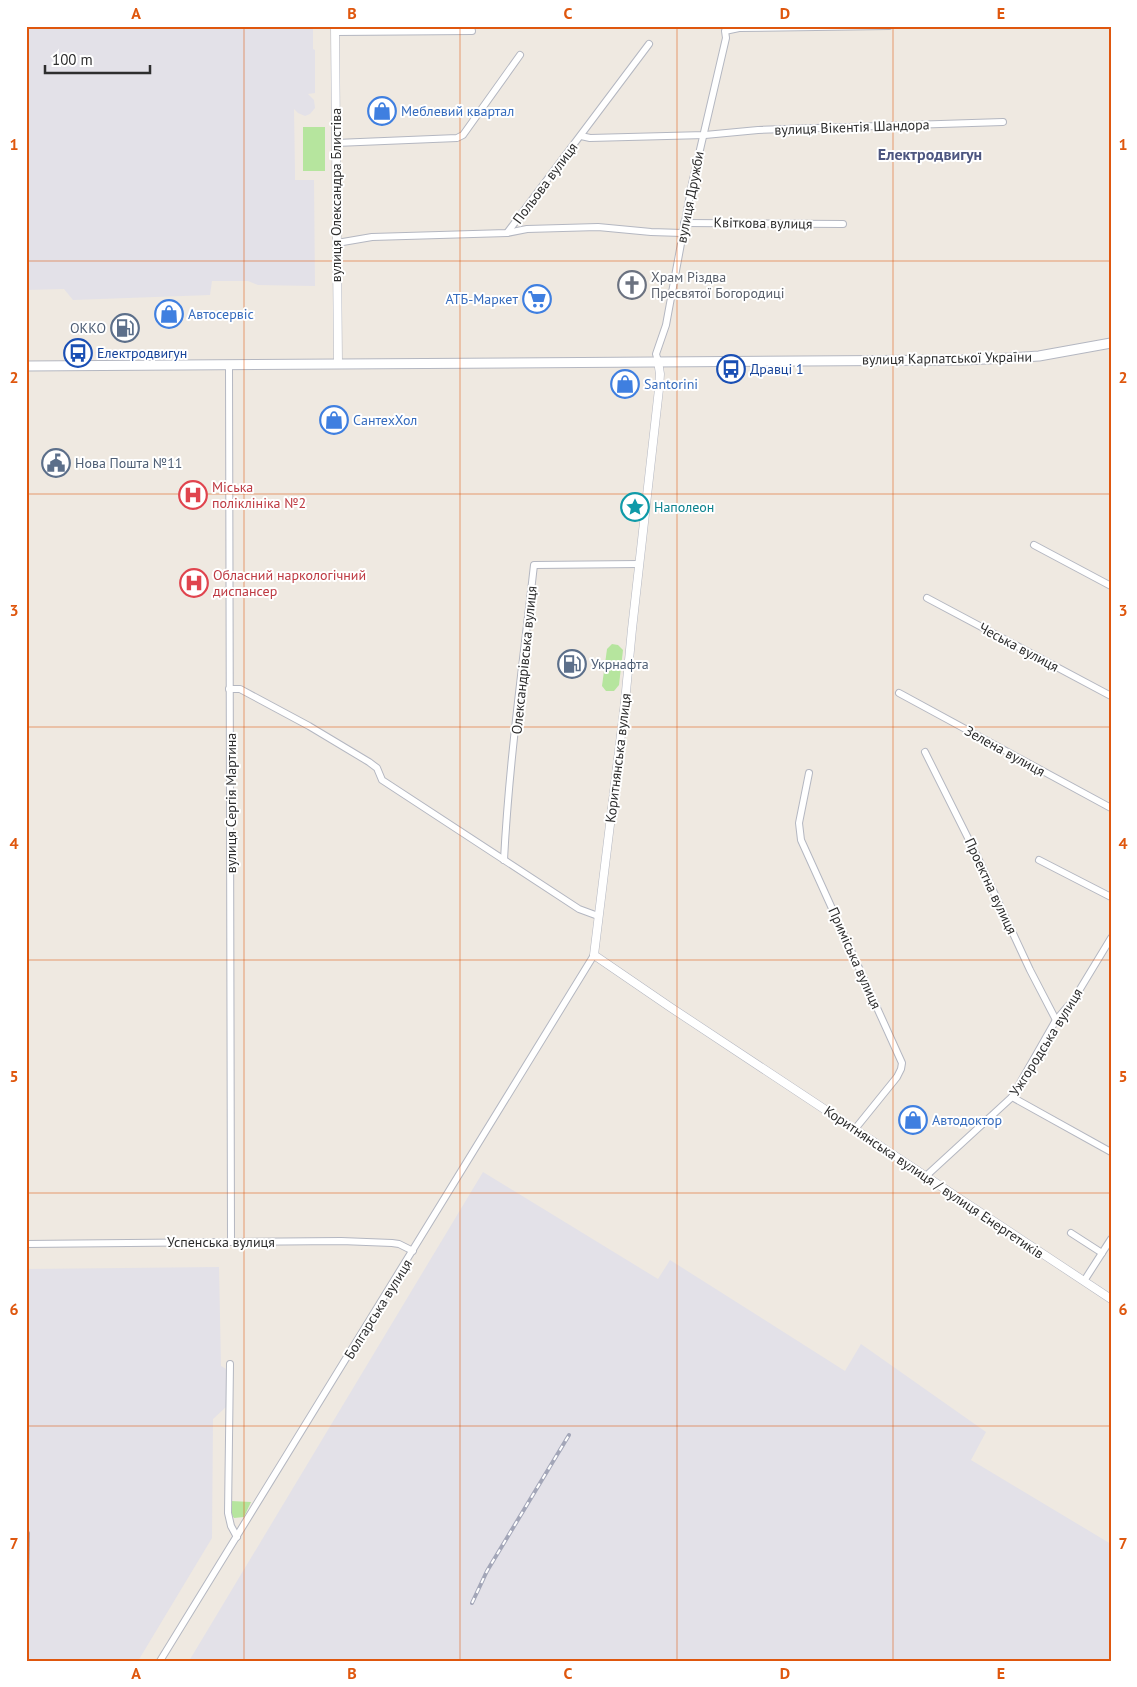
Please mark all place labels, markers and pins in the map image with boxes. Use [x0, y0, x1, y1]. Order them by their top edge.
shop icon: Меблевий квартал [367, 96, 397, 126]
place label: Меблевий квартал [401, 102, 514, 120]
place label: Храм Різдва Пресвятої Богородиці [651, 268, 784, 302]
church icon: Храм Різдва Пресвятої Богородиці [617, 270, 647, 300]
supermarket icon: АТБ-Маркет [522, 284, 552, 314]
place label: АТБ-Маркет [445, 290, 518, 308]
shop icon: Автосервiс [154, 299, 184, 329]
place label: Автосервiс [188, 305, 254, 323]
fuel station icon: ОККО [110, 313, 140, 343]
place label: ОККО [70, 319, 106, 337]
bus stop icon: Електродвигун [63, 338, 93, 368]
place label: Електродвигун [97, 344, 187, 362]
bus stop icon: Дравці 1 [716, 354, 746, 384]
place label: Дравці 1 [750, 360, 804, 378]
shop icon: Santorini [610, 369, 640, 399]
place label: Santorini [644, 375, 698, 393]
shop icon: СантехХол [319, 405, 349, 435]
place label: СантехХол [353, 411, 417, 429]
public building icon: Нова Пошта №11 [41, 448, 71, 478]
place label: Нова Пошта №11 [75, 454, 182, 472]
place label: Міська поліклініка №2 [212, 478, 306, 512]
hospital icon: Міська поліклініка №2 [178, 480, 208, 510]
place icon: Наполеон [620, 492, 650, 522]
place label: Наполеон [654, 498, 714, 516]
place label: Обласний наркологічний диспансер [213, 566, 366, 600]
hospital icon: Обласний наркологічний диспансер [179, 568, 209, 598]
fuel station icon: Укрнафта [557, 649, 587, 679]
place label: Укрнафта [591, 655, 649, 673]
shop icon: Автодоктор [898, 1105, 928, 1135]
place label: Автодоктор [932, 1111, 1002, 1129]

